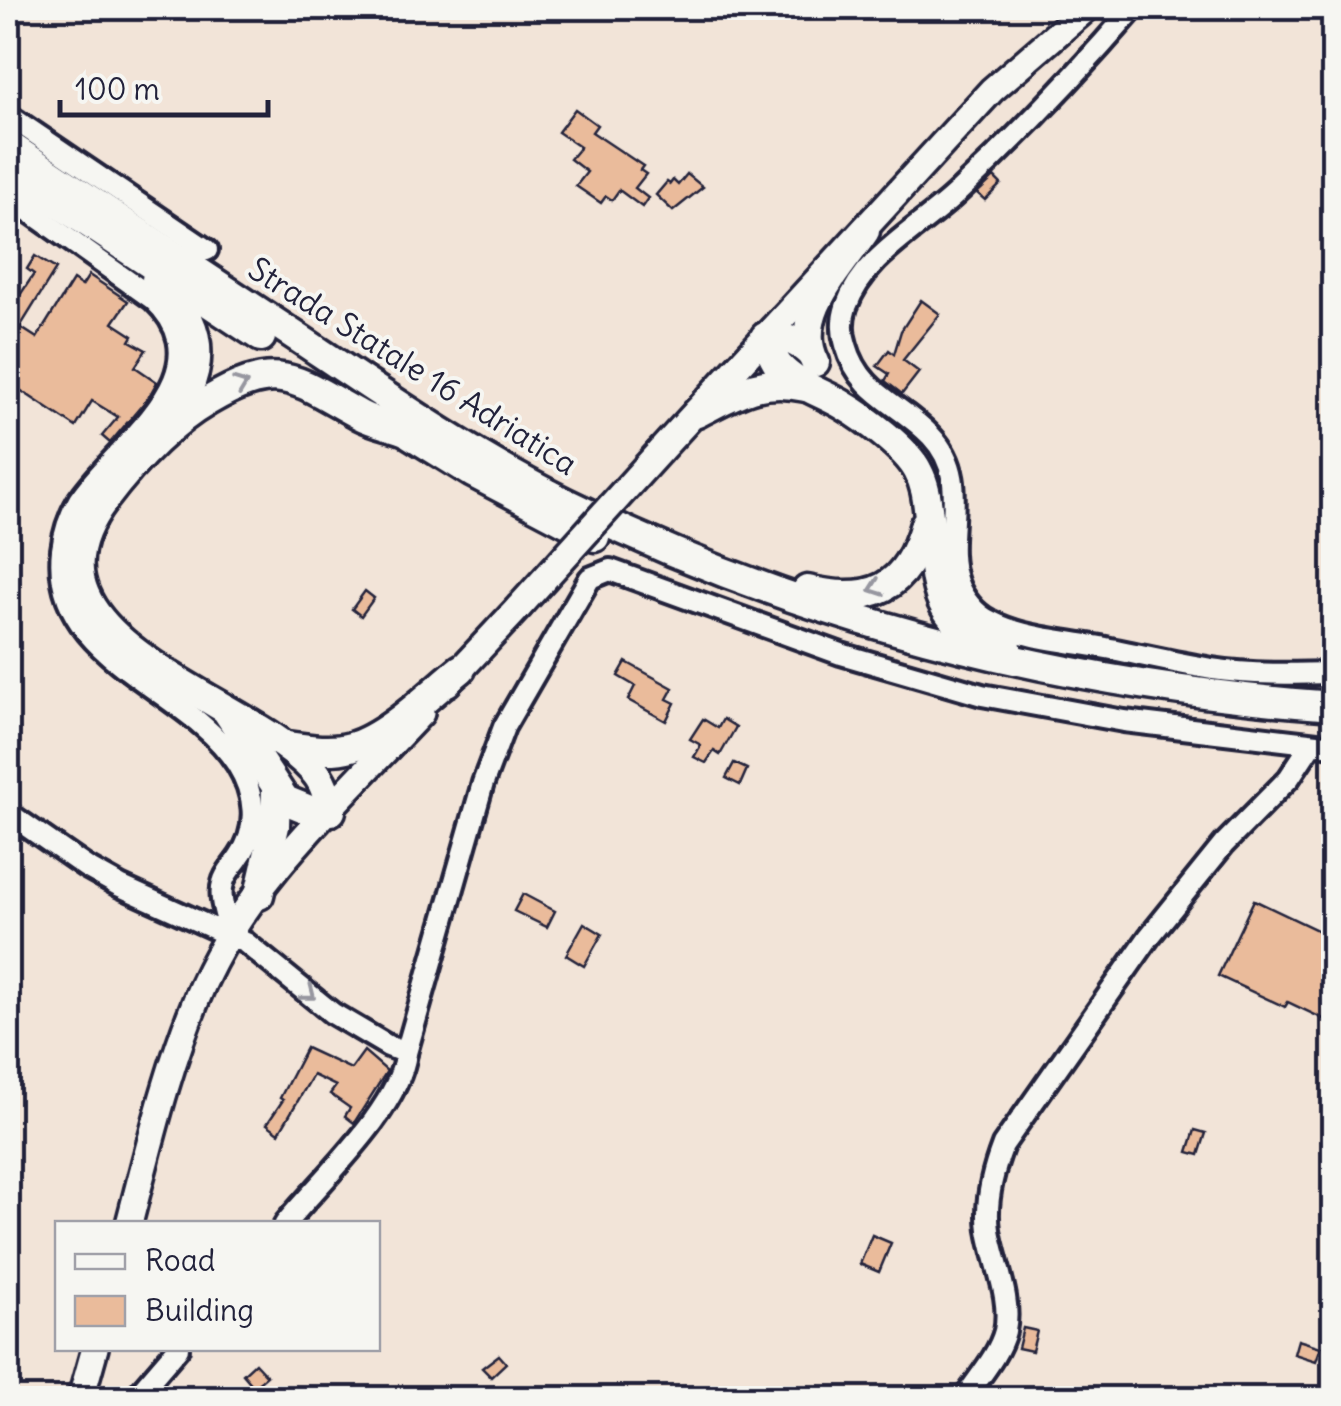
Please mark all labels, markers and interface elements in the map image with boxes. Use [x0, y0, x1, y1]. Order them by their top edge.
scale bar [60, 55, 268, 117]
text: 100 m [75, 70, 160, 108]
street label: Strada Statale 16 Adriatica [241, 248, 585, 484]
one-way arrow [231, 376, 249, 396]
one-way arrow [868, 576, 886, 596]
one-way arrow [297, 982, 315, 1000]
legend [55, 1221, 380, 1351]
text: Road [145, 1241, 215, 1279]
text: Building [145, 1291, 254, 1329]

